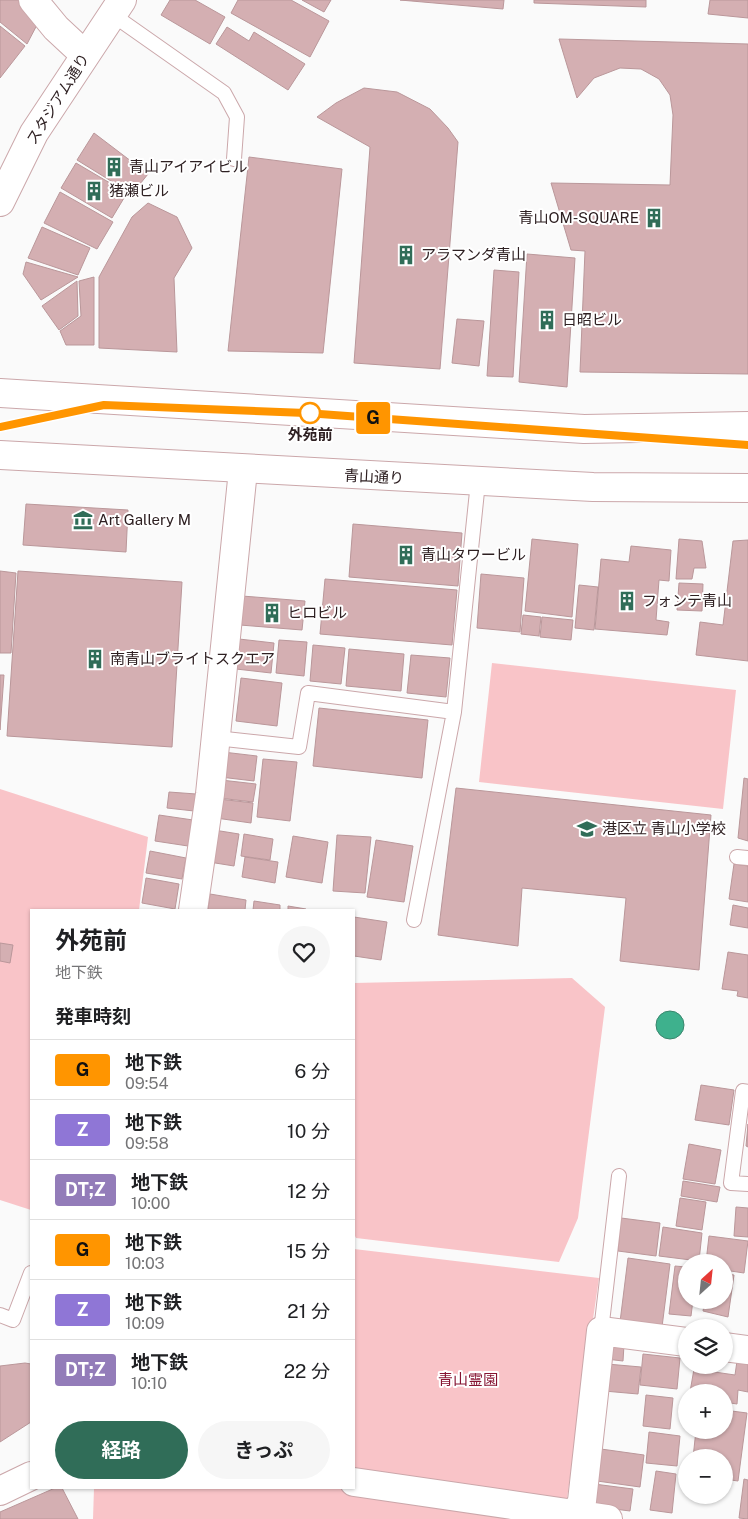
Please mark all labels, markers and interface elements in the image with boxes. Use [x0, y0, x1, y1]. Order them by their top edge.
street label: スタジアム通り [23, 50, 92, 147]
building icon: 青山アイアイビル [103, 156, 125, 178]
place label: 青山アイアイビル [129, 158, 248, 175]
building icon: 猪瀬ビル [83, 180, 105, 202]
place label: 猪瀬ビル [109, 182, 169, 199]
building icon: 青山OM-SQUARE [643, 207, 665, 229]
place label: 青山OM-SQUARE [518, 209, 639, 226]
building icon: アラマンダ青山 [395, 244, 417, 266]
place label: アラマンダ青山 [421, 246, 526, 263]
building icon: 日昭ビル [536, 309, 558, 331]
place label: 日昭ビル [562, 311, 622, 328]
marker: 外苑前 [299, 402, 321, 424]
line badge: G [357, 402, 389, 434]
text: G [366, 407, 380, 428]
place label: 外苑前 [287, 426, 333, 443]
street label: 青山通り [344, 466, 404, 487]
museum icon: Art Gallery M [72, 509, 94, 531]
place label: Art Gallery M [98, 511, 191, 528]
building icon: 青山タワービル [395, 544, 417, 566]
place label: 青山タワービル [421, 546, 526, 563]
building icon: フォンテ青山 [616, 590, 638, 612]
place label: フォンテ青山 [642, 592, 732, 609]
building icon: ヒロビル [261, 602, 283, 624]
place label: ヒロビル [287, 604, 347, 621]
building icon: 南青山ブライトスクエア [84, 648, 106, 670]
place label: 南青山ブライトスクエア [110, 650, 275, 667]
school or university icon: 港区立 青山小学校 [576, 818, 598, 840]
place label: 港区立 青山小学校 [602, 820, 726, 837]
text: 外苑前 [55, 926, 127, 954]
button: heart [278, 926, 330, 978]
text: 地下鉄 [55, 963, 103, 982]
text: 発車時刻 [55, 1005, 131, 1027]
text: 地下鉄 [125, 1051, 182, 1073]
text: G [76, 1059, 89, 1080]
text: 6 分 [295, 1060, 330, 1082]
text: 09:54 [125, 1074, 169, 1093]
text: 地下鉄 [125, 1111, 182, 1133]
text: Z [76, 1119, 89, 1140]
text: 10 分 [287, 1120, 330, 1142]
text: 09:58 [125, 1134, 169, 1153]
text: 地下鉄 [131, 1171, 188, 1193]
text: DT;Z [65, 1179, 106, 1200]
text: 12 分 [287, 1180, 330, 1202]
text: 10:00 [131, 1194, 170, 1213]
text: 地下鉄 [125, 1231, 182, 1253]
text: G [76, 1239, 89, 1260]
text: 15 分 [286, 1240, 330, 1262]
text: 10:03 [125, 1254, 165, 1273]
north arrow [678, 1254, 732, 1309]
map controls [678, 1254, 733, 1504]
text: 地下鉄 [125, 1291, 182, 1313]
text: Z [76, 1299, 89, 1320]
text: 21 分 [287, 1300, 330, 1322]
text: 10:09 [125, 1314, 165, 1333]
button: layers [678, 1319, 733, 1374]
text: 地下鉄 [131, 1351, 188, 1373]
text: DT;Z [65, 1359, 106, 1380]
text: 22 分 [284, 1360, 330, 1382]
park label: 青山霊園 [438, 1371, 498, 1388]
text: 10:10 [131, 1374, 167, 1393]
button: + [678, 1384, 733, 1439]
button: 経路 [55, 1421, 188, 1479]
button: きっぷ [198, 1421, 330, 1479]
button: − [678, 1449, 733, 1504]

